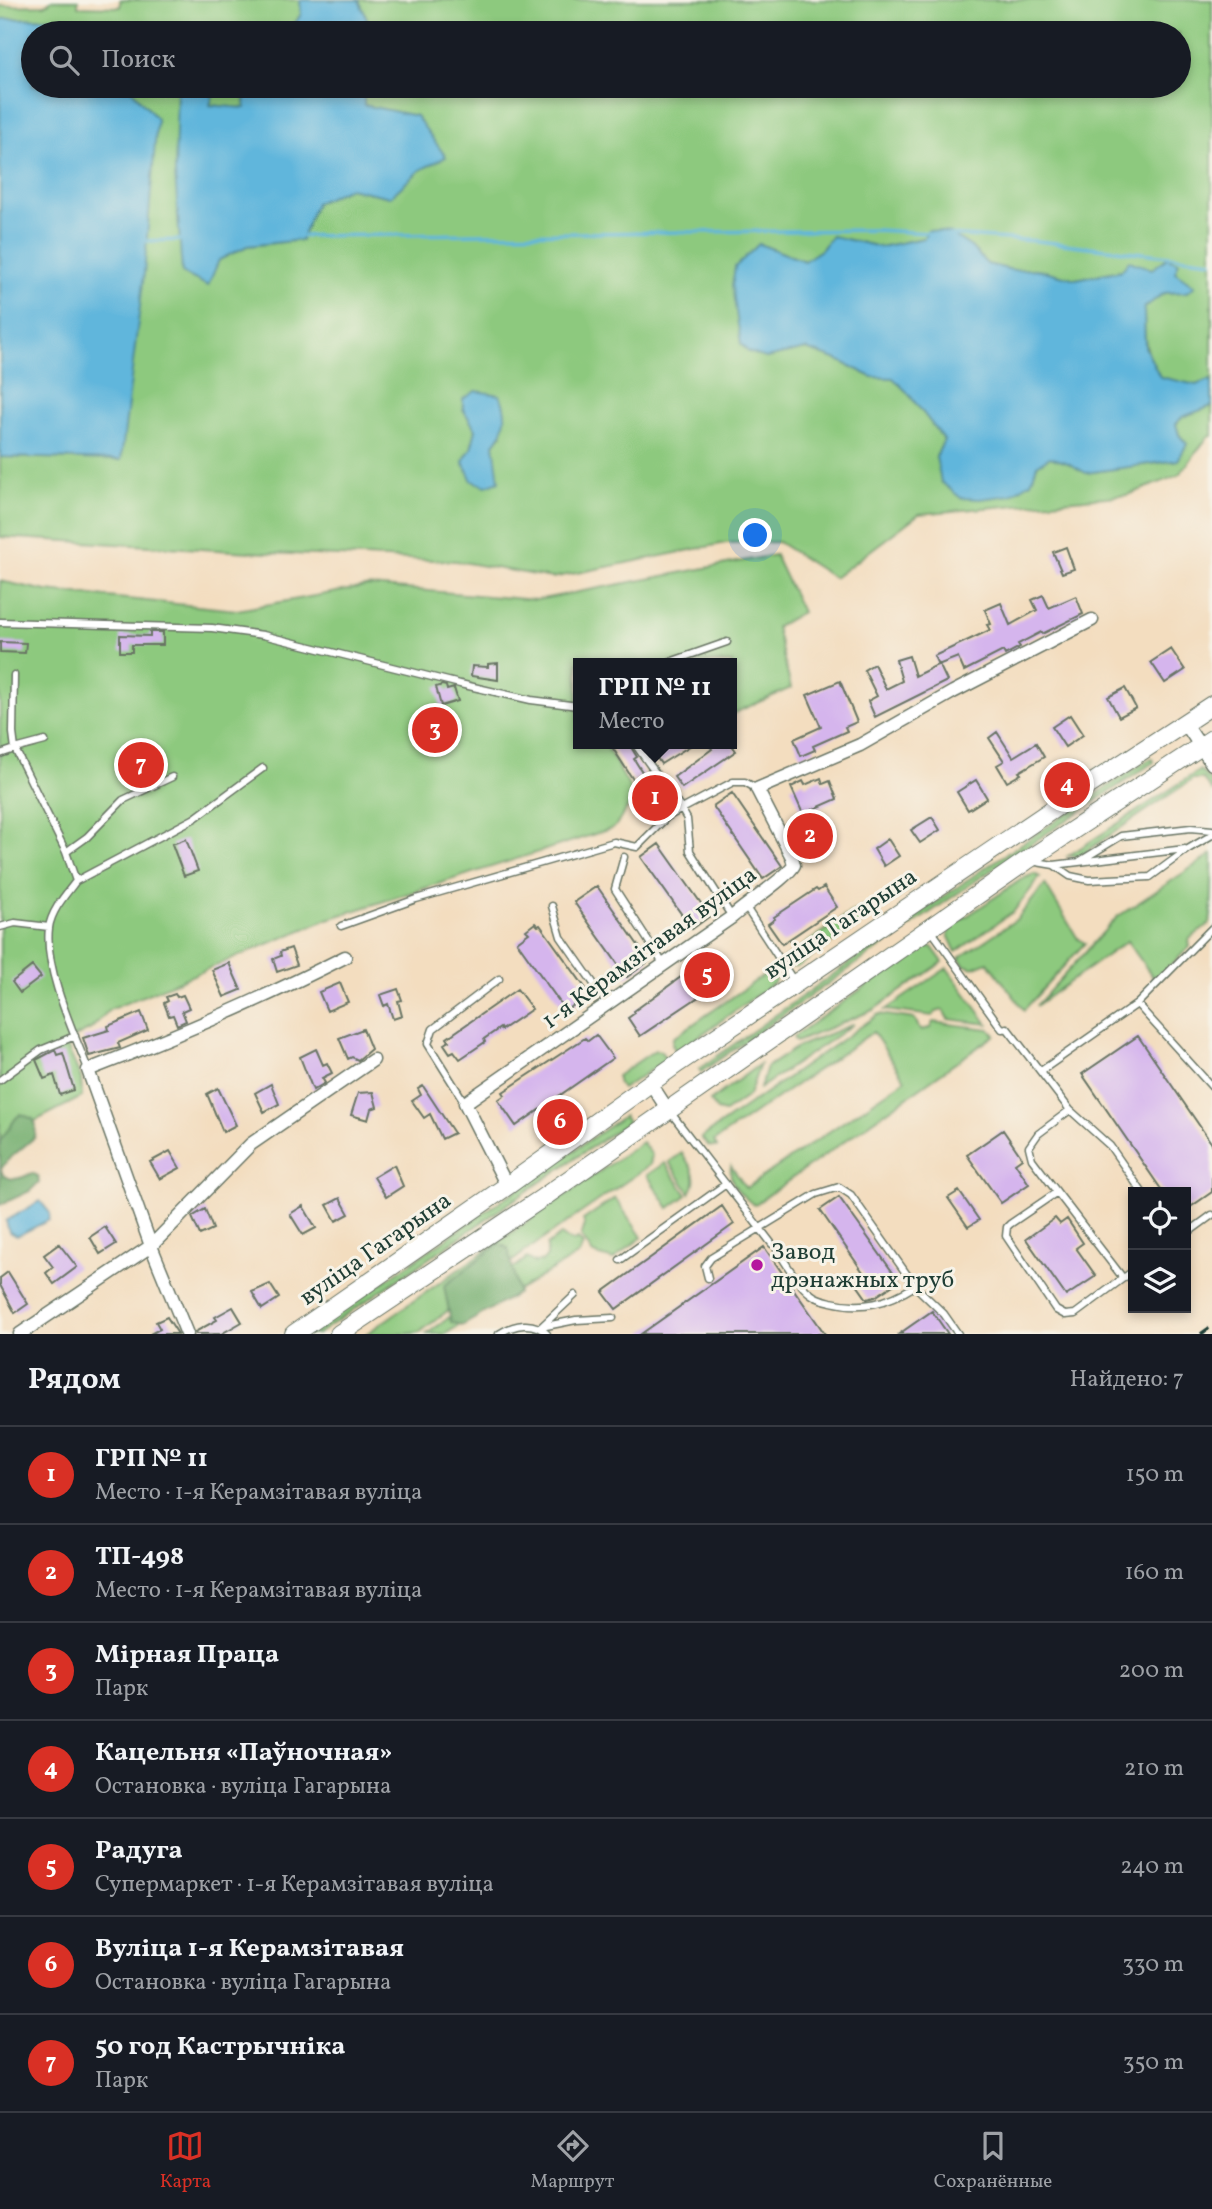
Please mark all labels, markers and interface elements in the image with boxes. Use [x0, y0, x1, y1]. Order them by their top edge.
search box [21, 21, 1191, 98]
icon: search [45, 41, 83, 79]
text: Поиск [101, 42, 175, 78]
your location [738, 518, 772, 552]
popup [573, 658, 737, 749]
text: ГРП № 11 [599, 670, 711, 706]
pin: 3 [412, 704, 458, 756]
text: Место [599, 706, 665, 738]
pin: 7 [118, 739, 164, 791]
pin: 4 [1044, 759, 1090, 811]
pin: 1 [632, 772, 678, 824]
pin: 2 [787, 810, 833, 862]
street label: 1-я Керамзітавая вуліца [536, 859, 765, 1038]
street label: вуліца Гагарына [758, 861, 925, 989]
pin: 5 [684, 949, 730, 1001]
pin: 6 [537, 1096, 583, 1148]
street label: вуліца Гагарына [293, 1185, 459, 1315]
map controls [1128, 1187, 1191, 1313]
button: locate [1128, 1187, 1191, 1250]
place label: Завод дрэнажных труб [771, 1236, 954, 1298]
button: layers [1128, 1250, 1191, 1313]
marker: Завод дрэнажных труб [749, 1257, 765, 1273]
text: Рядом [28, 1359, 121, 1401]
text: Найдено: 7 [1070, 1364, 1184, 1396]
text: ГРП № 11 [95, 1441, 208, 1477]
text: 1 [46, 1459, 56, 1491]
text: 150 m [1126, 1459, 1184, 1491]
text: Место · 1-я Керамзітавая вуліца [95, 1477, 423, 1509]
text: ТП-498 [95, 1539, 184, 1575]
text: 2 [45, 1557, 57, 1589]
text: 160 m [1125, 1557, 1184, 1589]
text: Место · 1-я Керамзітавая вуліца [95, 1575, 423, 1607]
text: Мірная Праца [95, 1637, 279, 1673]
text: 3 [45, 1655, 57, 1687]
text: 200 m [1119, 1655, 1184, 1687]
text: Парк [95, 1673, 148, 1705]
text: Кацельня «Паўночная» [95, 1735, 393, 1771]
text: 4 [44, 1753, 58, 1785]
text: 210 m [1124, 1753, 1184, 1785]
text: Остановка · вуліца Гагарына [95, 1771, 391, 1803]
text: Радуга [95, 1833, 183, 1869]
text: 5 [45, 1851, 57, 1883]
text: 240 m [1120, 1851, 1184, 1883]
text: Супермаркет · 1-я Керамзітавая вуліца [95, 1869, 494, 1901]
text: Вуліца 1-я Керамзітавая [95, 1931, 404, 1967]
text: 6 [45, 1949, 57, 1981]
text: 330 m [1122, 1949, 1184, 1981]
text: Остановка · вуліца Гагарына [95, 1967, 391, 1999]
text: 50 год Кастрычніка [95, 2029, 345, 2065]
text: 7 [46, 2047, 57, 2079]
text: 350 m [1123, 2047, 1184, 2079]
text: Парк [95, 2065, 148, 2097]
tab: Карта [160, 2127, 211, 2195]
tab: Маршрут [531, 2127, 614, 2195]
tab: Сохранённые [934, 2127, 1052, 2195]

